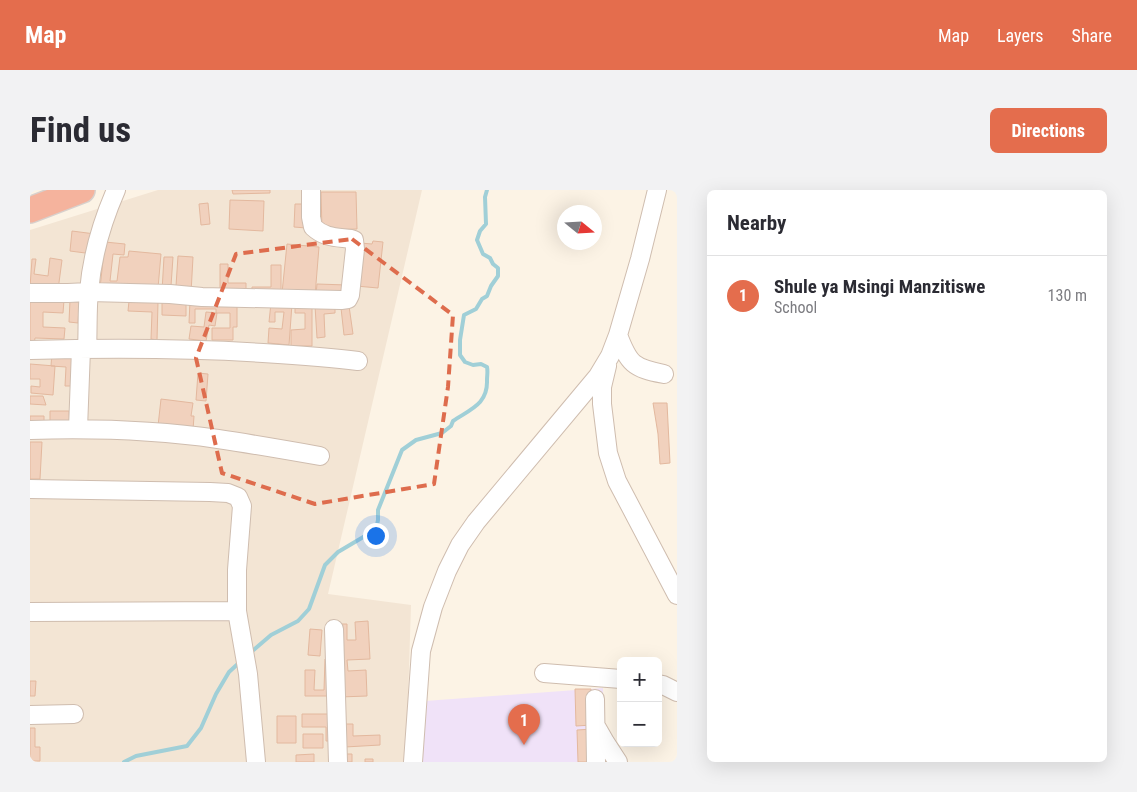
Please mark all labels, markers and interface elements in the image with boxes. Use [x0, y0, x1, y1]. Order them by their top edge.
text: Map [25, 21, 66, 49]
text: Map [938, 25, 969, 46]
text: Layers [997, 25, 1044, 46]
text: Share [1072, 25, 1112, 46]
button: Directions [990, 108, 1107, 153]
text: Find us [30, 110, 131, 151]
north arrow [557, 205, 602, 250]
text: Nearby [727, 211, 786, 235]
text: Shule ya Msingi Manzitiswe [774, 275, 985, 298]
text: 1 [739, 286, 747, 305]
text: 130 m [1048, 286, 1087, 305]
text: School [774, 298, 817, 317]
your location [363, 523, 389, 549]
map controls [617, 657, 662, 747]
button: + [617, 657, 662, 702]
button: − [617, 702, 662, 747]
pin: 1 [508, 704, 540, 745]

